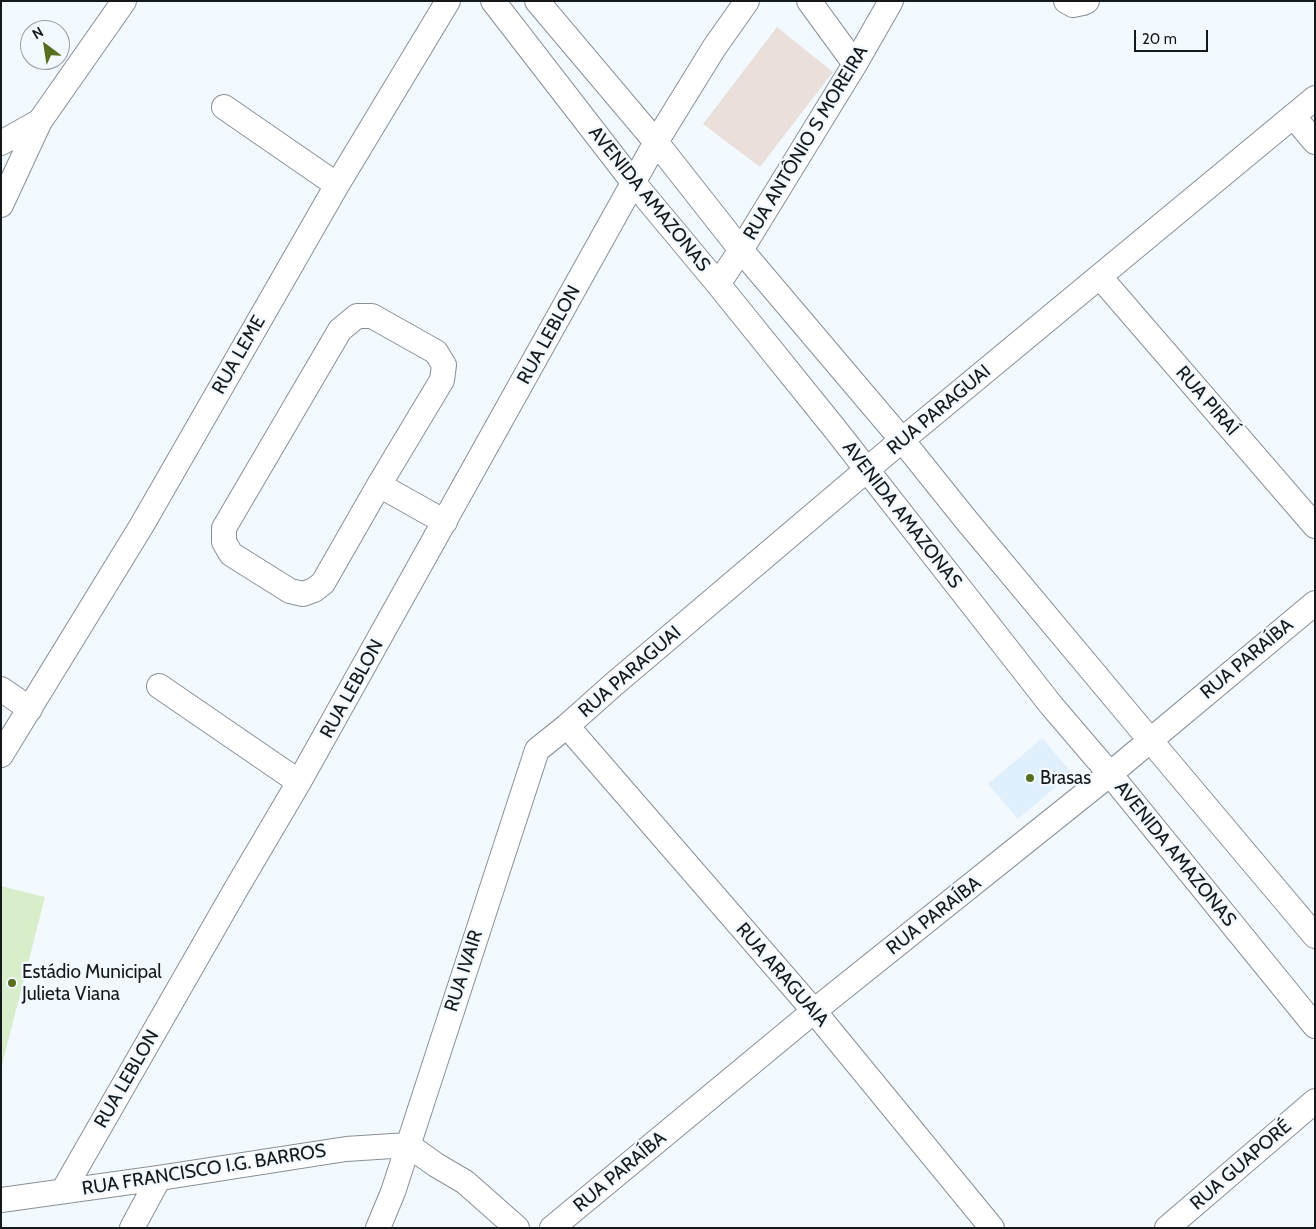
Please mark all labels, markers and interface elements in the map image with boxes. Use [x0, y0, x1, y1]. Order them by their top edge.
north arrow [20, 20, 70, 70]
scale bar [1136, 20, 1210, 52]
text: N [29, 23, 47, 43]
text: 20 m [1142, 30, 1177, 48]
street label: RUA ANTÔNIO S MOREIRA [739, 42, 873, 244]
street label: AVENIDA AMAZONAS [583, 122, 715, 276]
street label: RUA LEBLON [513, 282, 585, 388]
street label: RUA LEME [207, 312, 271, 398]
street label: RUA PARAGUAI [882, 360, 996, 460]
street label: RUA PIRAÍ [1171, 362, 1243, 440]
street label: AVENIDA AMAZONAS [837, 437, 967, 593]
street label: RUA PARAÍBA [1196, 614, 1298, 704]
street label: RUA PARAGUAI [574, 621, 686, 723]
street label: RUA LEBLON [316, 636, 388, 742]
place label: Brasas [1040, 767, 1091, 789]
marker: Brasas [1024, 772, 1036, 784]
street label: AVENIDA AMAZONAS [1109, 777, 1241, 931]
street label: RUA PARAÍBA [882, 872, 986, 960]
street label: RUA ARAGUAIA [731, 918, 833, 1032]
street label: RUA IVAIR [440, 927, 488, 1015]
place label: Estádio Municipal Julieta Viana [22, 961, 162, 1005]
marker: Estádio Municipal Julieta Viana [6, 977, 18, 989]
street label: RUA LEBLON [90, 1026, 164, 1132]
street label: RUA GUAPORÉ [1186, 1115, 1296, 1215]
street label: RUA PARAÍBA [569, 1127, 671, 1217]
street label: RUA FRANCISCO I.G. BARROS [80, 1139, 328, 1201]

